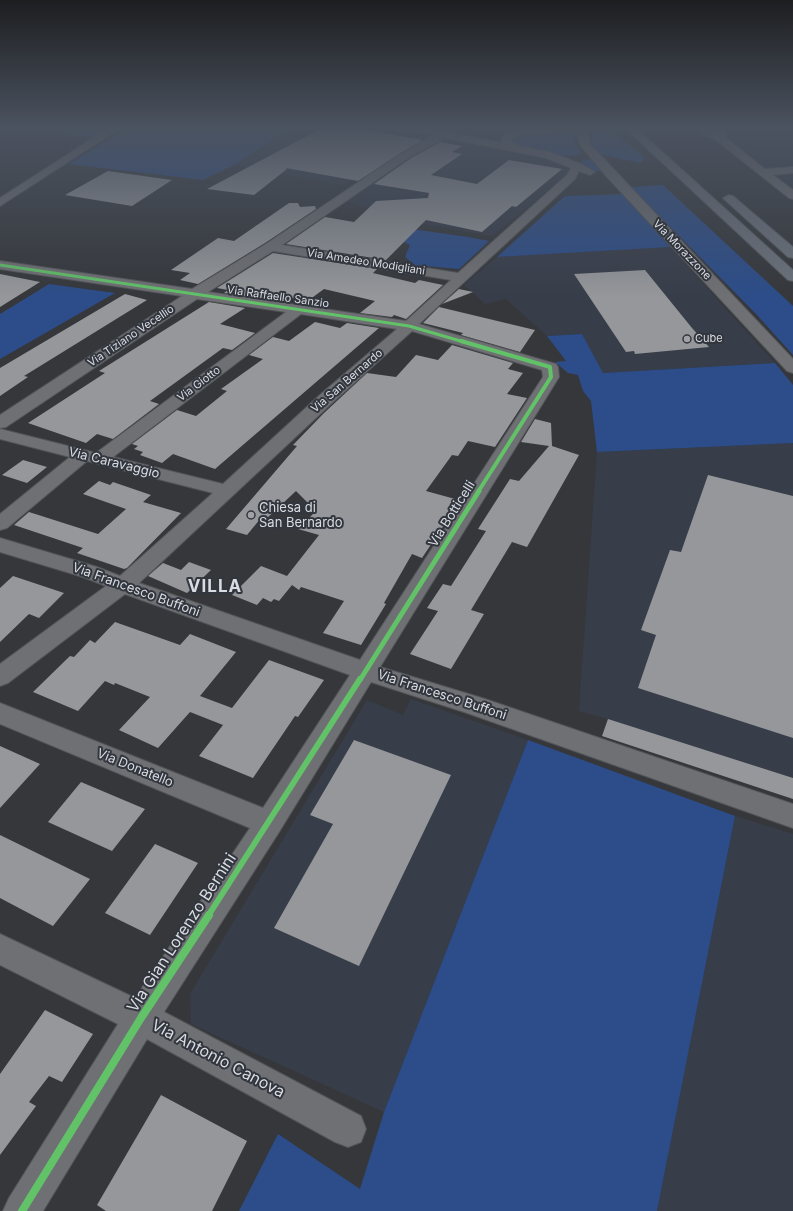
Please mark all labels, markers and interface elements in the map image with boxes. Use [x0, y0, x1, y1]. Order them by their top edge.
street label: Via Morazzone [650, 217, 714, 283]
street label: Via Amedeo Modigliani [306, 246, 426, 278]
street label: Via Raffaello Sanzio [226, 283, 330, 311]
street label: Via Tiziano Vecellio [85, 302, 177, 370]
place label: Cube [695, 332, 723, 346]
marker: Cube [682, 334, 692, 344]
street label: Via San Bernardo [309, 346, 385, 416]
street label: Via Giotto [175, 364, 223, 404]
street label: Via Caravaggio [67, 444, 161, 482]
street label: Via Botticelli [425, 478, 479, 550]
place label: Chiesa di San Bernardo [259, 500, 343, 531]
marker: Chiesa di San Bernardo [246, 510, 256, 520]
street label: Via Francesco Buffoni [70, 560, 202, 620]
district label: VILLA [188, 577, 242, 597]
street label: Via Francesco Buffoni [376, 667, 508, 723]
street label: Via Donatello [95, 746, 175, 790]
street label: Via Gian Lorenzo Bernini [123, 850, 241, 1016]
street label: Via Antonio Canova [148, 1016, 288, 1102]

